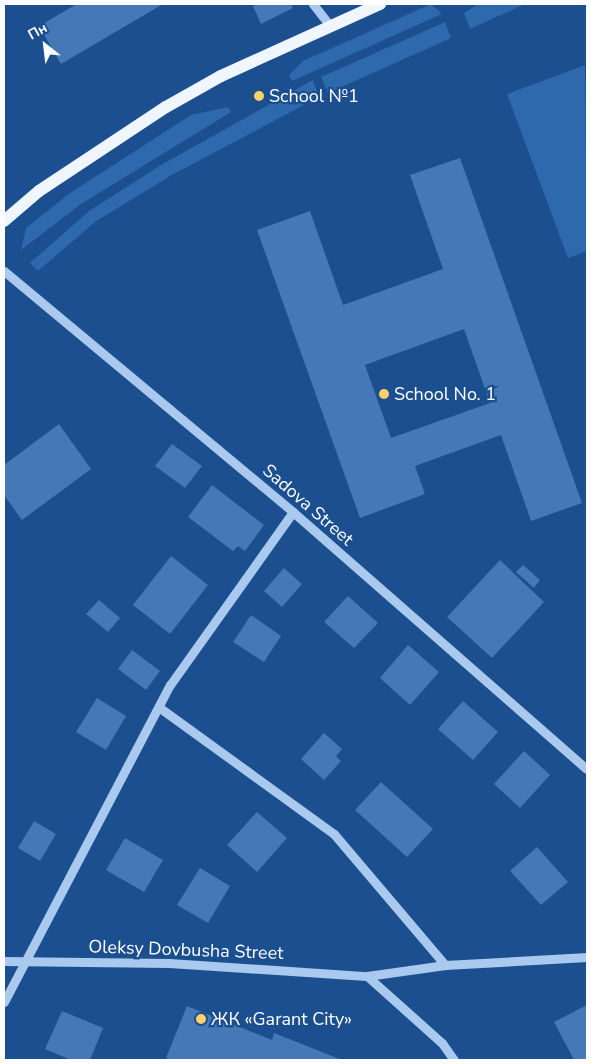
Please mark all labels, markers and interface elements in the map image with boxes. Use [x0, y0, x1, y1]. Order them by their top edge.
text: Пн [24, 18, 51, 44]
north arrow [20, 20, 70, 70]
place label: School №1 [269, 85, 359, 107]
marker: School №1 [253, 90, 265, 102]
place label: School No. 1 [394, 383, 496, 405]
marker: School No. 1 [378, 388, 390, 400]
street label: Sadova Street [258, 460, 358, 550]
street label: Oleksy Dovbusha Street [88, 936, 284, 964]
place label: ЖК «Garant City» [211, 1008, 352, 1030]
marker: ЖК «Garant City» [195, 1013, 207, 1025]

